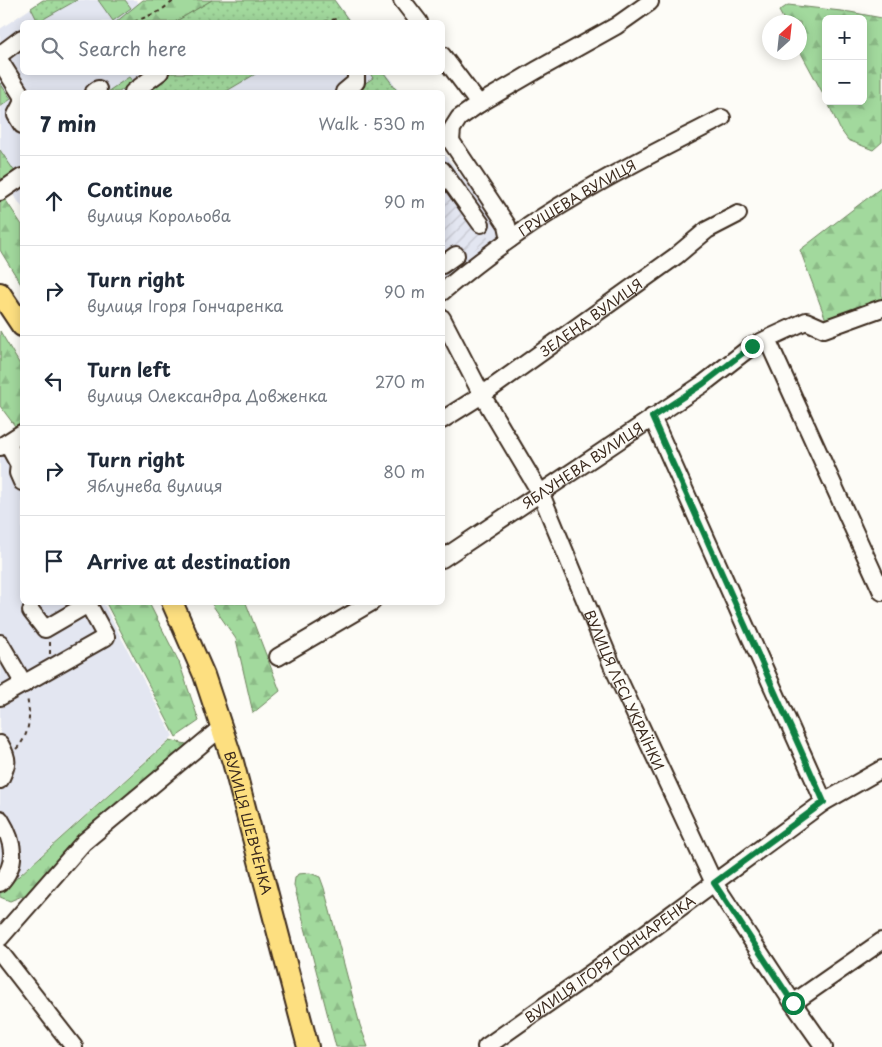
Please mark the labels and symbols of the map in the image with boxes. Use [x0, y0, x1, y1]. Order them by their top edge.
north arrow [762, 15, 807, 60]
street label: ГРУШЕВА ВУЛИЦЯ [514, 154, 640, 241]
street label: ЗЕЛЕНА ВУЛИЦЯ [534, 273, 646, 362]
route end [741, 335, 764, 358]
street label: ЯБЛУНЕВА ВУЛИЦЯ [518, 417, 647, 513]
street label: ВУЛИЦЯ ЛЕСІ УКРАЇНКИ [580, 606, 670, 773]
street label: ВУЛИЦЯ ШЕВЧЕНКА [219, 748, 278, 897]
street label: ВУЛИЦЯ ІГОРЯ ГОНЧАРЕНКА [520, 890, 699, 1027]
route start [782, 992, 805, 1015]

